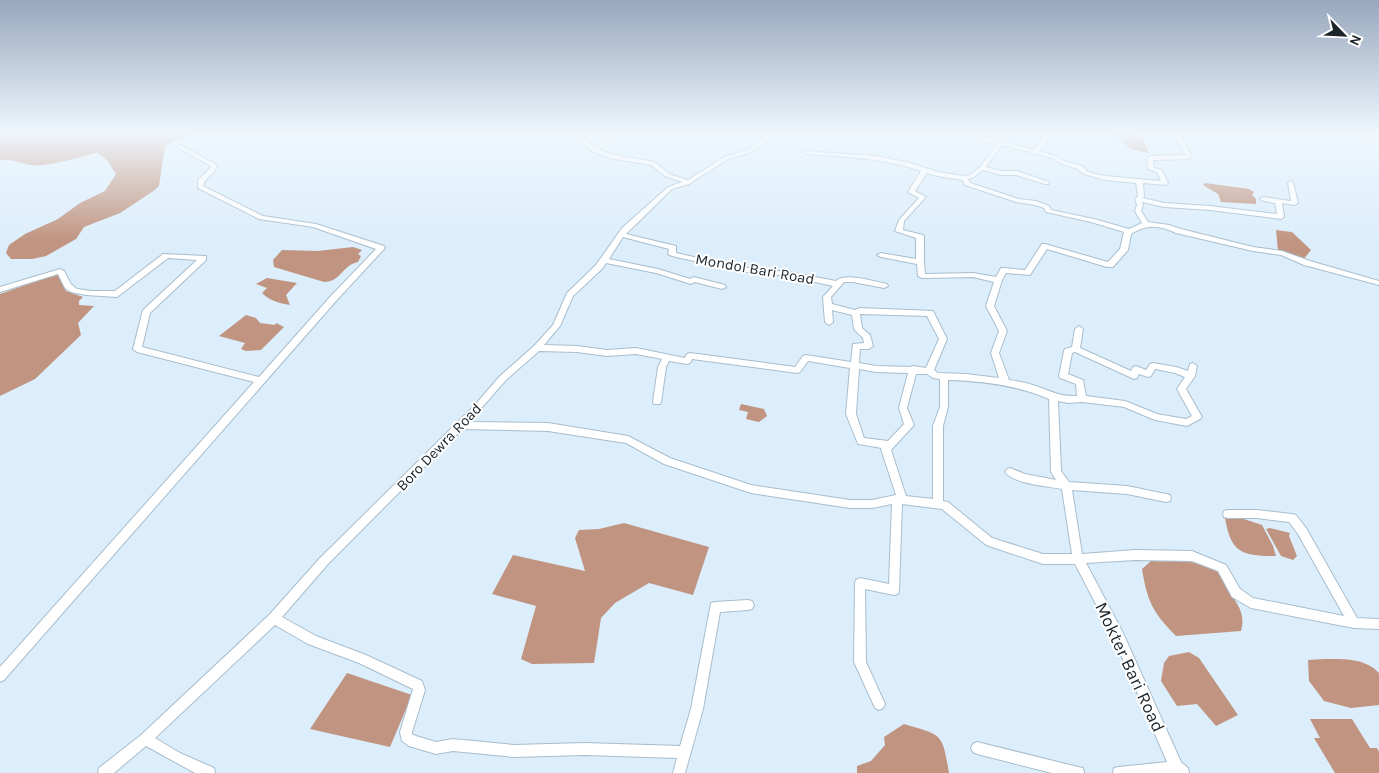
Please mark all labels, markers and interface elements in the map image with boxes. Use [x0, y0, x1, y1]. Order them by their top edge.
north arrow [1319, 10, 1369, 60]
text: N [1346, 32, 1365, 48]
street label: Mondol Bari Road [694, 250, 816, 288]
street label: Boro Dewra Road [393, 399, 485, 495]
street label: Mokter Bari Road [1090, 599, 1170, 735]

